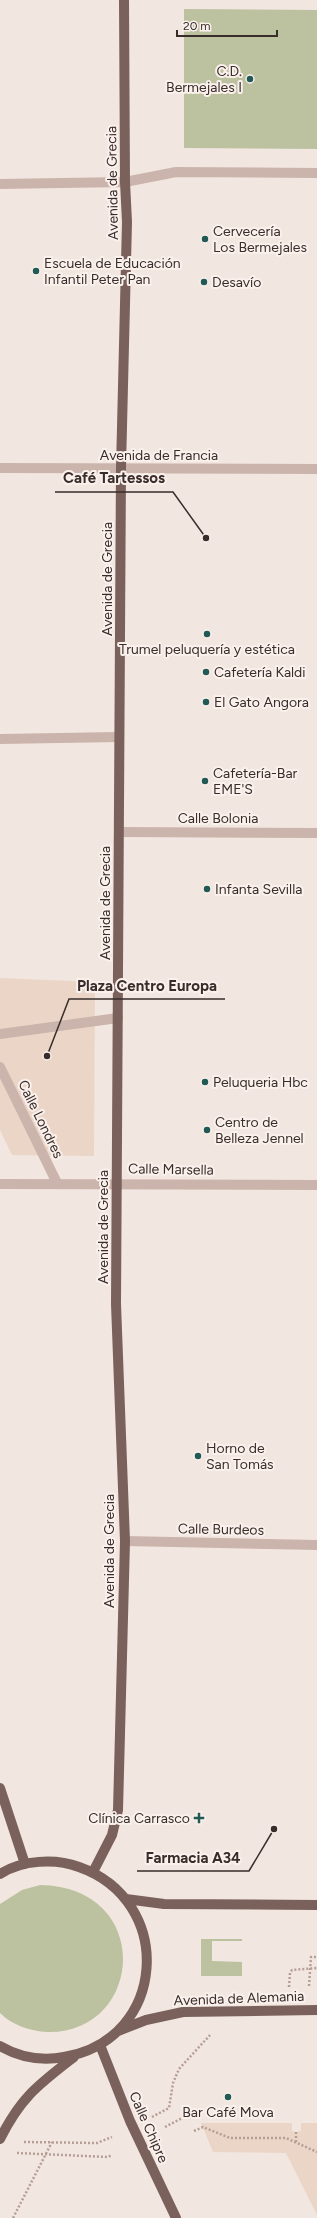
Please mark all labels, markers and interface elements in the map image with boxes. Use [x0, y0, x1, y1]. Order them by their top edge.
scale bar [177, 12, 277, 38]
text: 20 m [183, 19, 211, 33]
place label: C.D. Bermejales I [166, 63, 242, 96]
marker: C.D. Bermejales I [245, 74, 255, 84]
street label: Avenida de Grecia [103, 126, 122, 240]
place label: Cervecería Los Bermejales [213, 223, 307, 256]
marker: Cervecería Los Bermejales [200, 234, 210, 244]
place label: Escuela de Educación Infantil Peter Pan [44, 255, 181, 288]
marker: Escuela de Educación Infantil Peter Pan [31, 266, 41, 276]
place label: Desavío [212, 274, 261, 291]
marker: Desavío [199, 277, 209, 287]
street label: Avenida de Francia [100, 447, 218, 464]
callout: Café Tartessos [55, 465, 173, 492]
text: Café Tartessos [63, 469, 165, 487]
street label: Avenida de Grecia [99, 522, 116, 636]
marker: Trumel peluquería y estética [202, 629, 212, 639]
place label: Trumel peluquería y estética [119, 641, 295, 658]
place label: Cafetería Kaldi [214, 664, 306, 681]
marker: Cafetería Kaldi [201, 667, 211, 677]
place label: El Gato Angora [214, 694, 309, 711]
marker: El Gato Angora [201, 697, 211, 707]
place label: Cafetería-Bar EME'S [213, 765, 298, 798]
marker: Cafetería-Bar EME'S [200, 776, 210, 786]
street label: Calle Bolonia [178, 810, 258, 827]
street label: Avenida de Grecia [97, 846, 114, 960]
place label: Infanta Sevilla [215, 881, 302, 898]
marker: Infanta Sevilla [202, 884, 212, 894]
callout: Plaza Centro Europa [69, 972, 225, 999]
text: Plaza Centro Europa [77, 977, 217, 995]
place label: Peluqueria Hbc [213, 1074, 308, 1091]
street label: Calle Londres [14, 1077, 67, 1161]
marker: Peluqueria Hbc [200, 1077, 210, 1087]
place label: Centro de Belleza Jennel [215, 1114, 304, 1147]
marker: Centro de Belleza Jennel [202, 1125, 212, 1135]
street label: Calle Marsella [128, 1160, 214, 1179]
street label: Avenida de Grecia [95, 1170, 112, 1284]
place label: Horno de San Tomás [206, 1440, 274, 1473]
marker: Horno de San Tomás [193, 1451, 203, 1461]
street label: Avenida de Grecia [101, 1494, 118, 1608]
street label: Calle Burdeos [178, 1520, 264, 1539]
place label: Clínica Carrasco [88, 1810, 190, 1827]
marker: Clínica Carrasco [193, 1812, 205, 1824]
callout: Farmacia A34 [137, 1844, 249, 1871]
text: Farmacia A34 [145, 1849, 241, 1867]
street label: Avenida de Alemania [173, 1988, 305, 2009]
street label: Calle Chipre [125, 2089, 172, 2166]
marker: Bar Café Mova [223, 2092, 233, 2102]
place label: Bar Café Mova [182, 2104, 274, 2121]

